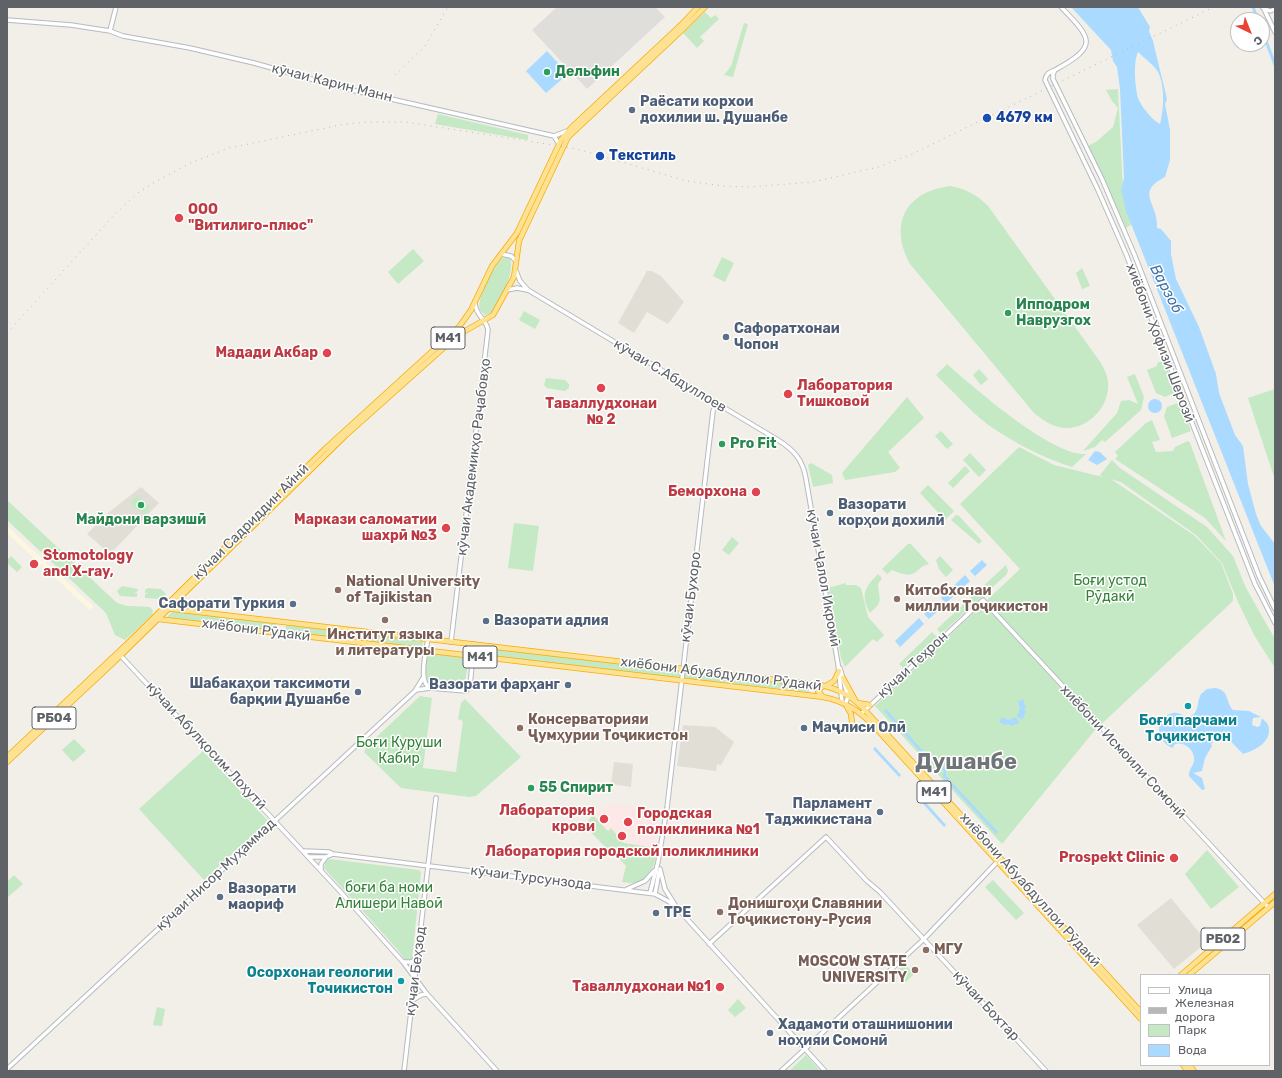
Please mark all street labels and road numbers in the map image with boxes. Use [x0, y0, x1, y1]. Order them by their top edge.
street label: кӯчаи Карин Манн [270, 60, 394, 106]
street label: хиёбони Ҳофизи Шерозӣ [1122, 261, 1198, 425]
road number: M41 [431, 327, 465, 349]
street label: кӯчаи С.Абдуллоев [611, 336, 729, 416]
street label: кӯчаи Академикҳо Раҷабовҳо [454, 357, 494, 557]
street label: кӯчаи Садриддин Айнӣ [190, 461, 312, 583]
street label: кӯчаи Ҷалол Икромӣ [803, 508, 843, 648]
street label: кӯчаи Бухоро [677, 551, 705, 643]
street label: хиёбони Рӯдакӣ [201, 615, 311, 645]
street label: кӯчаи Теҳрон [874, 628, 952, 702]
road number: M41 [463, 646, 497, 668]
street label: хиёбони Абуабдуллои Рӯдакӣ [620, 653, 822, 695]
street label: кӯчаи Абулқосим Лоҳутӣ [142, 679, 270, 813]
street label: хиёбони Исмоили Сомонӣ [1057, 682, 1189, 822]
road number: РБ04 [32, 707, 76, 729]
road number: M41 [917, 781, 951, 803]
street label: хиёбони Абуабдуллои Рӯдакӣ [956, 809, 1104, 971]
street label: кӯчаи Нисор Муҳаммад [153, 815, 279, 935]
street label: кӯчаи Турсунзода [469, 862, 593, 894]
street label: кӯчаи Беҳзод [402, 925, 430, 1017]
road number: РБ02 [1201, 928, 1245, 950]
street label: кӯчаи Бохтар [949, 967, 1023, 1045]

